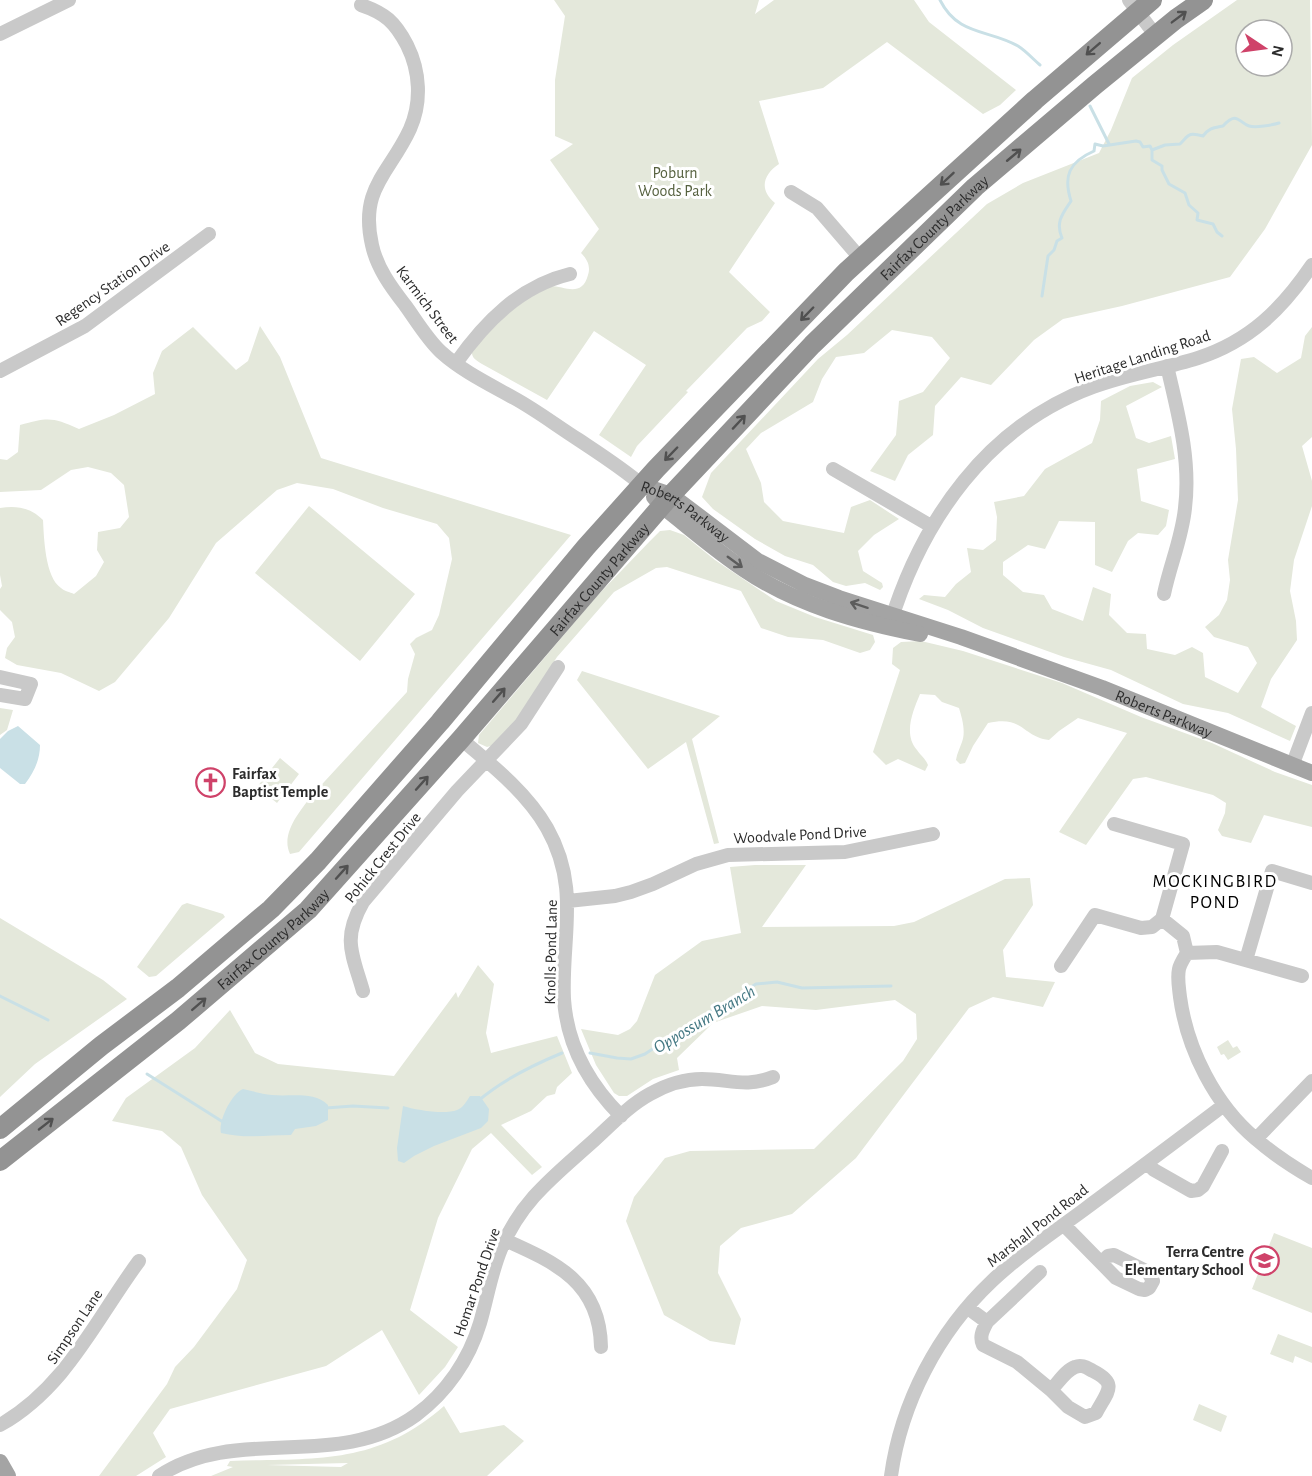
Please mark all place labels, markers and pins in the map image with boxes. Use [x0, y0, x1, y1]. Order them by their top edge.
church icon: Fairfax Baptist Temple [195, 766, 227, 798]
place label: Fairfax Baptist Temple [232, 766, 329, 800]
place label: Terra Centre Elementary School [1124, 1244, 1244, 1279]
school or university icon: Terra Centre Elementary School [1249, 1244, 1281, 1276]

